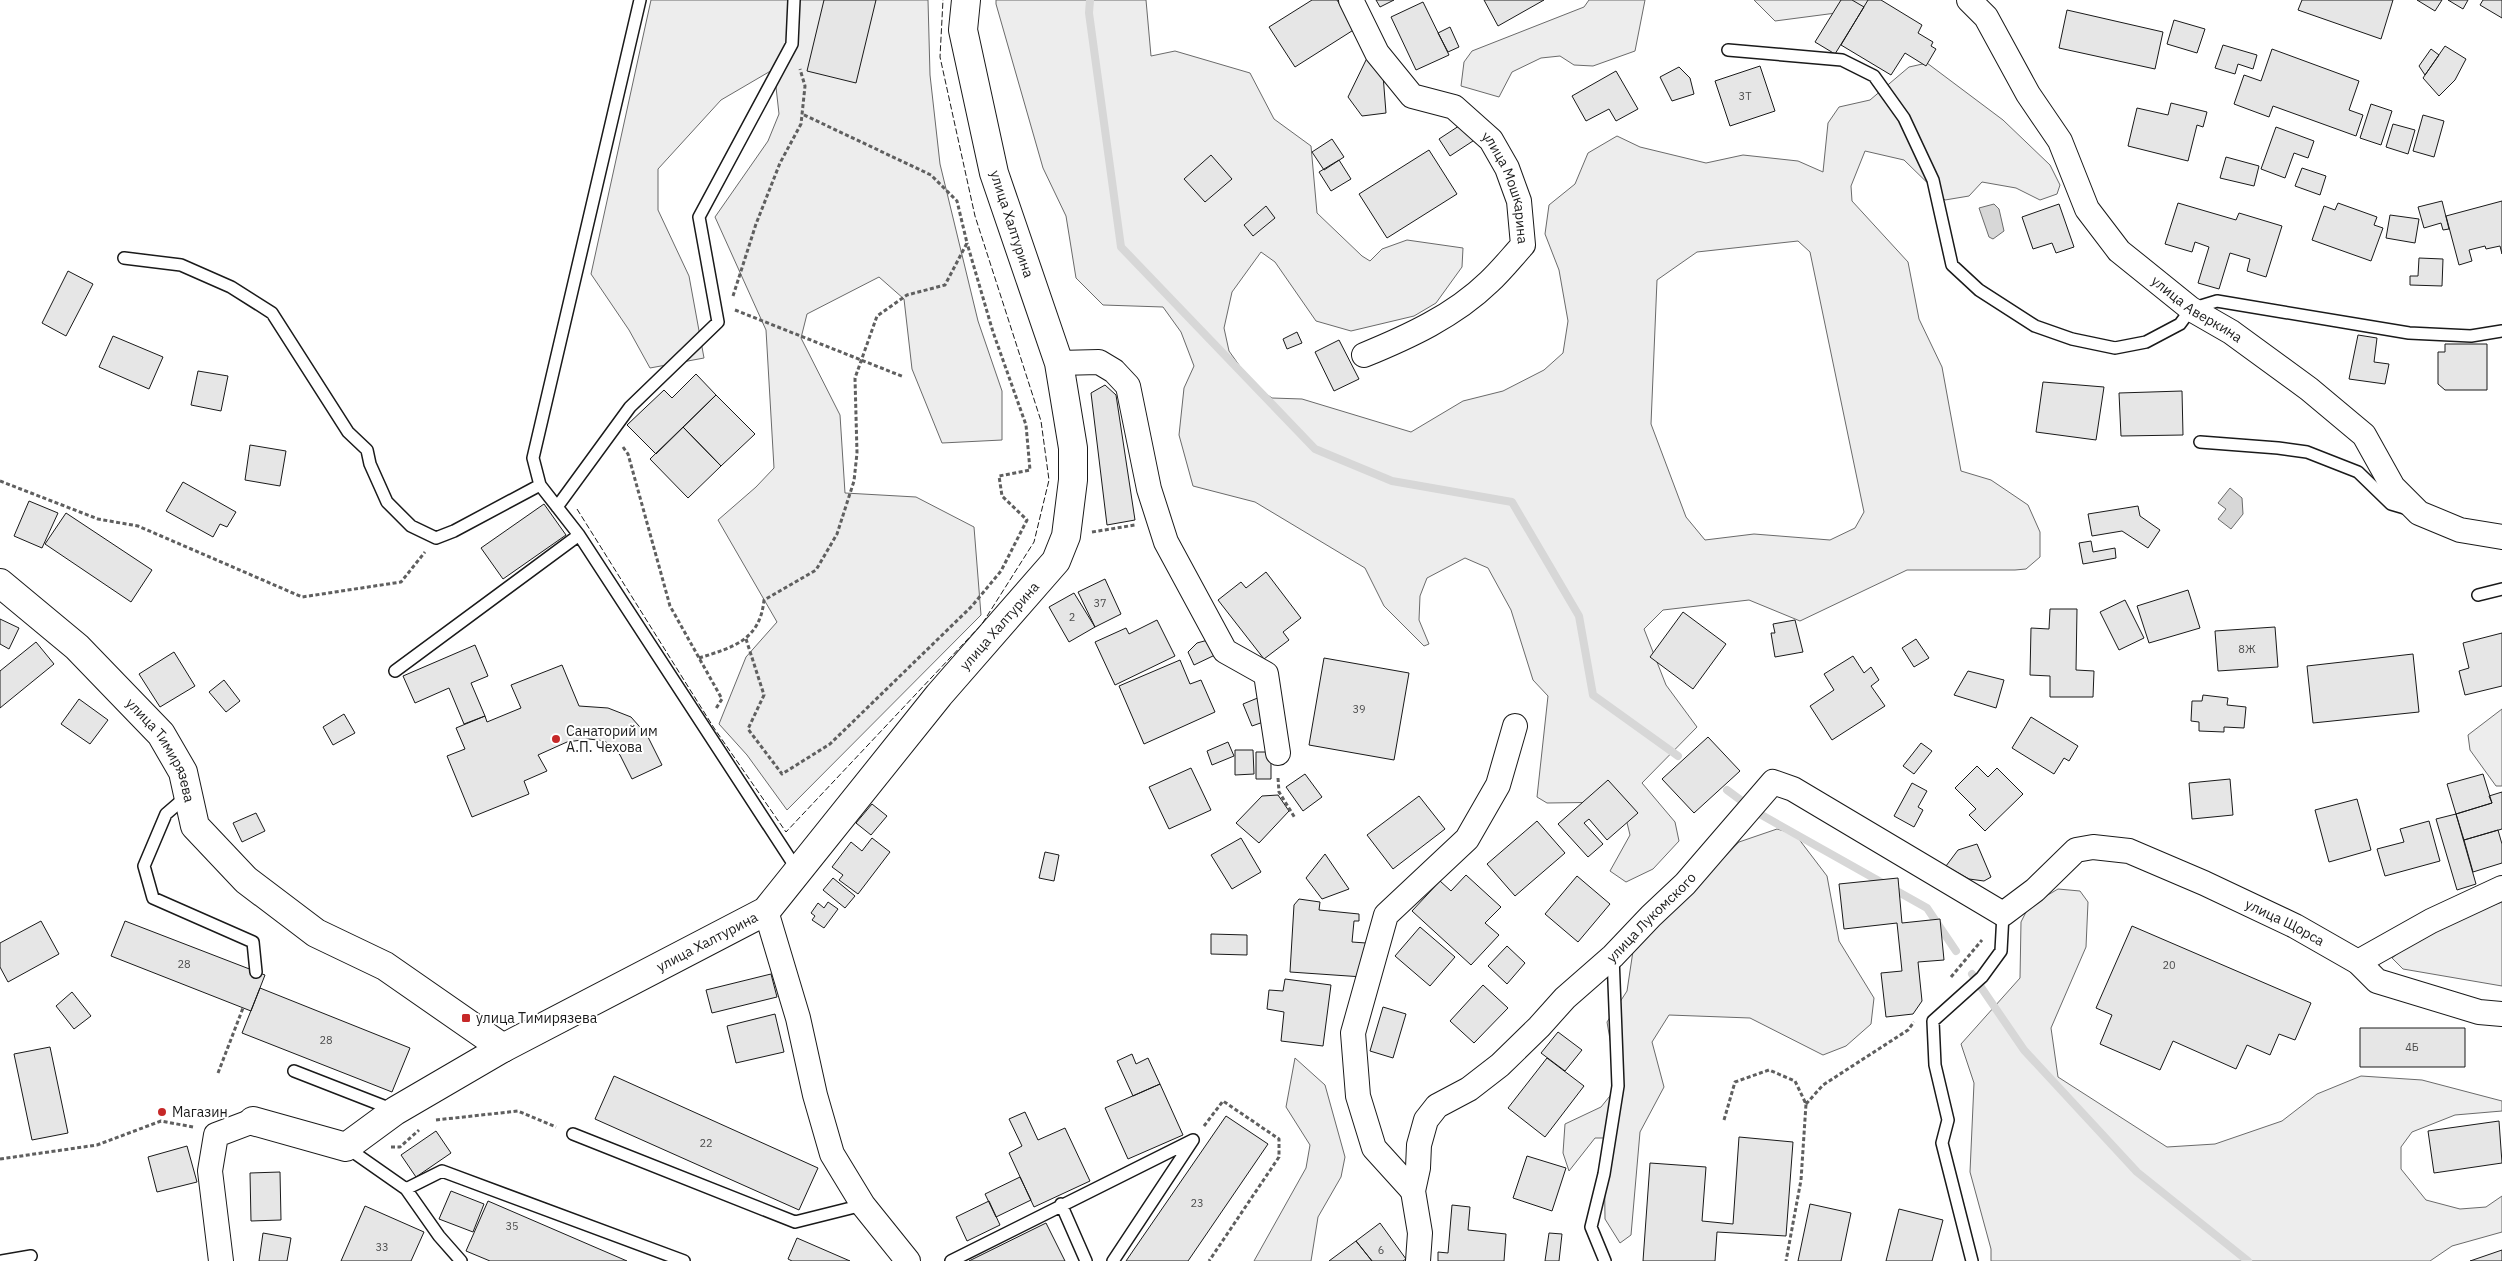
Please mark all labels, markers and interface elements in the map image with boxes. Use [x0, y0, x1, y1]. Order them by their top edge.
house number: 3Т [1739, 89, 1752, 103]
street label: улица Мошкарина [1478, 127, 1532, 245]
street label: улица Халтурина [986, 168, 1038, 280]
street label: улица Аверкина [2148, 272, 2246, 347]
street label: улица Халтурина [956, 577, 1043, 674]
house number: 37 [1093, 596, 1107, 610]
house number: 2 [1069, 610, 1075, 624]
house number: 8Ж [2238, 642, 2256, 656]
street label: улица Тимирязева [122, 694, 199, 804]
house number: 39 [1352, 702, 1366, 716]
place label: Санаторий им А.П. Чехова [566, 722, 658, 756]
marker: Санаторий им А.П. Чехова [550, 733, 562, 745]
street label: улица Лукомского [1603, 869, 1700, 966]
street label: улица Щорса [2242, 895, 2328, 950]
street label: улица Халтурина [653, 908, 761, 976]
house number: 28 [177, 957, 191, 971]
house number: 20 [2162, 958, 2176, 972]
place label: улица Тимирязева [476, 1009, 598, 1027]
marker: улица Тимирязева [460, 1012, 472, 1024]
house number: 28 [319, 1033, 333, 1047]
house number: 4Б [2405, 1040, 2419, 1054]
place label: Магазин [172, 1103, 228, 1121]
marker: Магазин [156, 1106, 168, 1118]
house number: 22 [699, 1136, 713, 1150]
house number: 23 [1190, 1196, 1204, 1210]
house number: 35 [505, 1219, 519, 1233]
house number: 33 [375, 1240, 389, 1254]
house number: 6 [1378, 1243, 1384, 1257]

